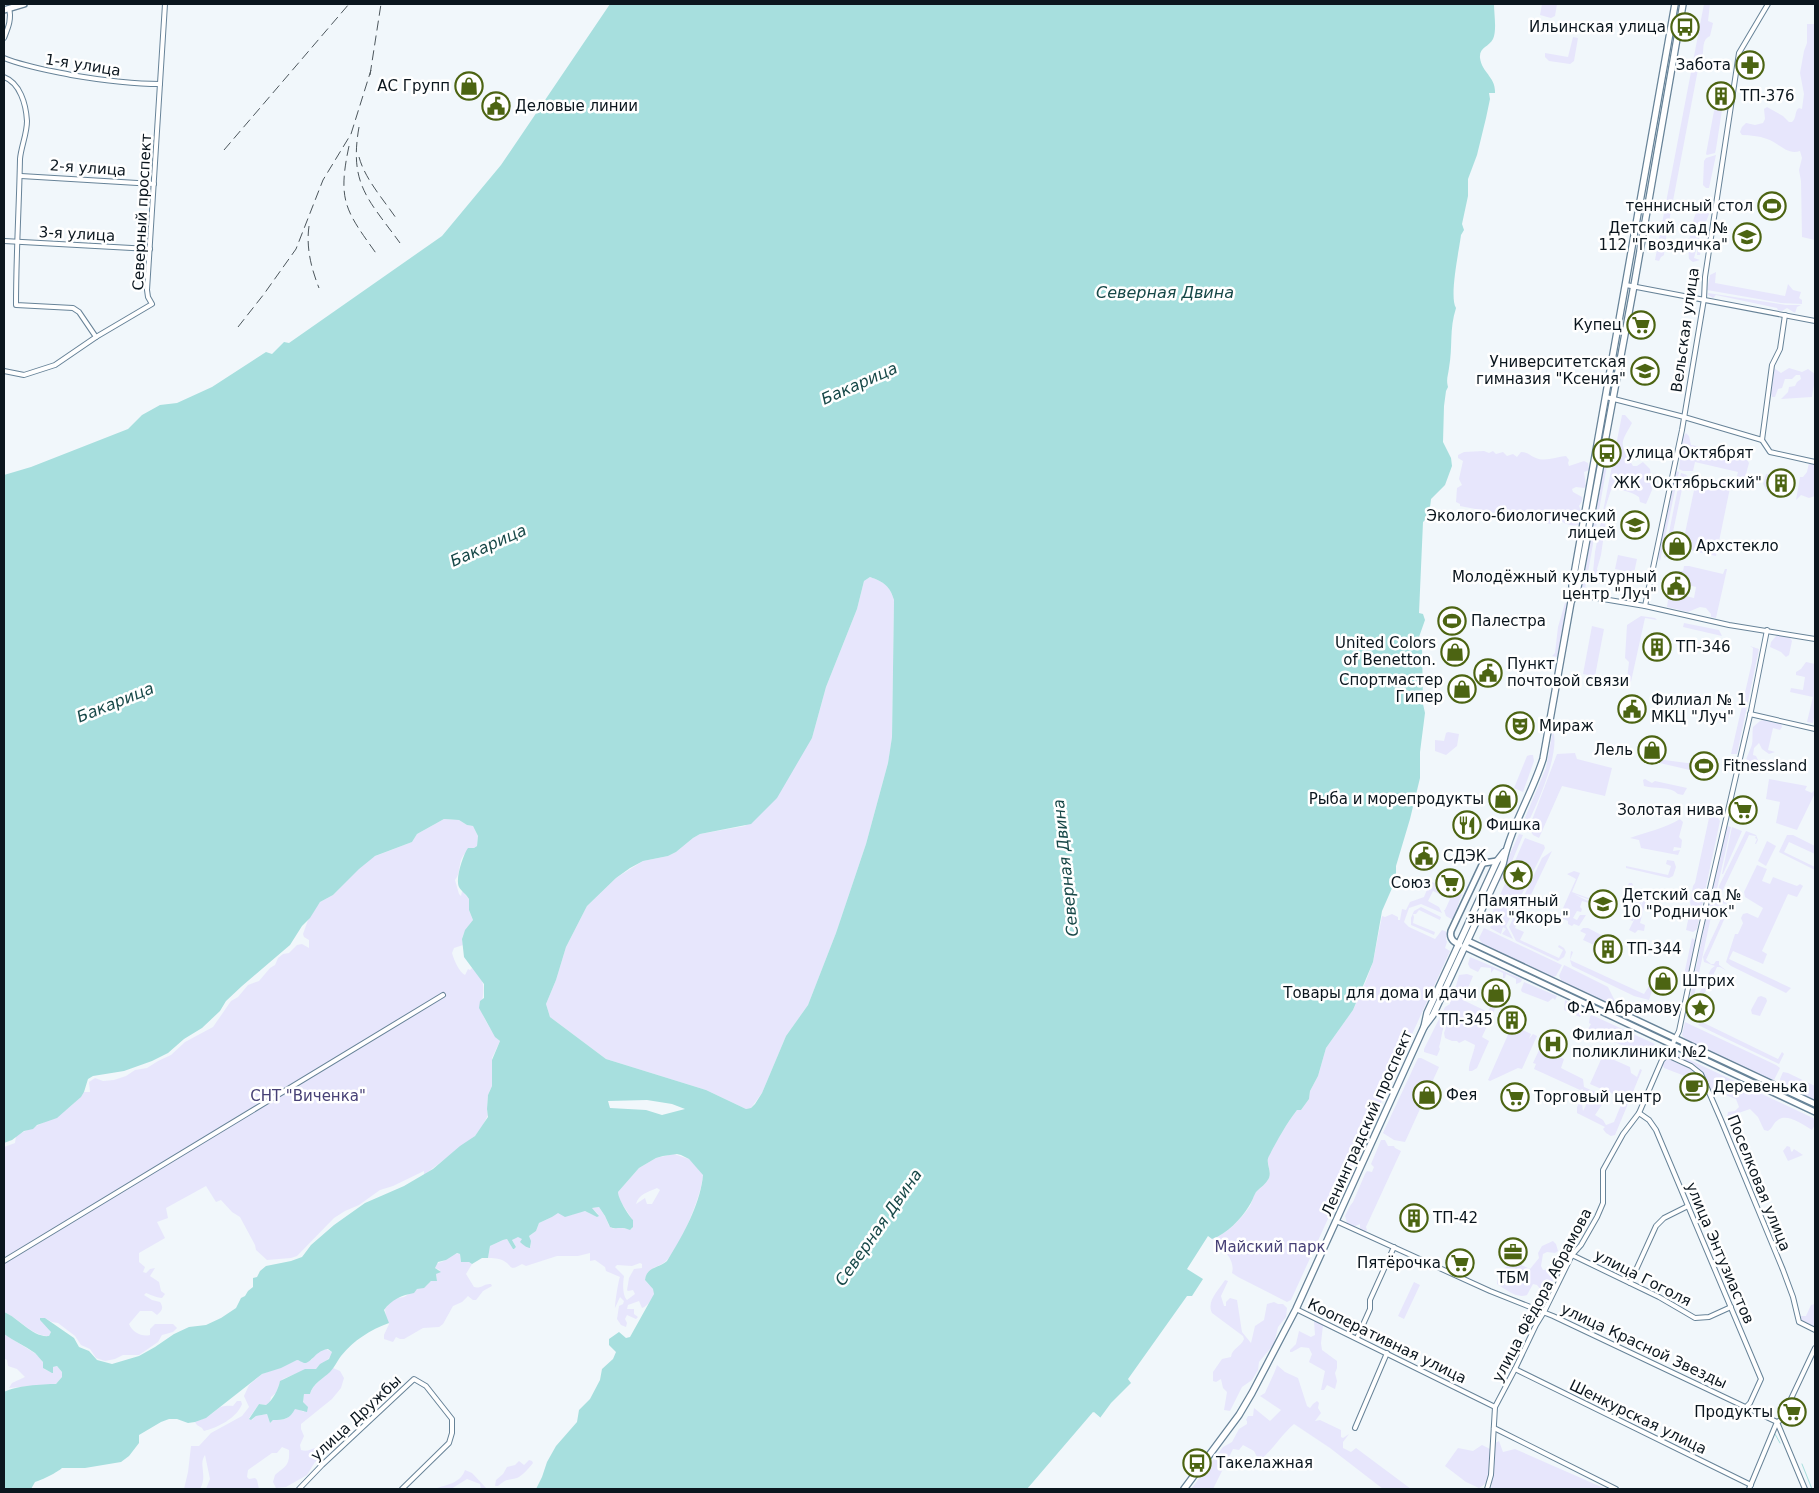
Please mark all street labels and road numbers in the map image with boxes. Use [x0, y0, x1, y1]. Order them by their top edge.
street label: 1-я улица [44, 50, 122, 80]
street label: Северный проспект [129, 133, 155, 291]
street label: 2-я улица [49, 156, 127, 180]
street label: 3-я улица [38, 223, 116, 245]
street label: Вельская улица [1667, 266, 1703, 394]
street label: Ленинградский проспект [1318, 1027, 1416, 1219]
street label: Поселковая улица [1723, 1112, 1795, 1254]
street label: улица Энтузиастов [1682, 1179, 1758, 1327]
street label: улица Фёдора Абрамова [1488, 1205, 1596, 1385]
street label: улица Гоголя [1592, 1246, 1694, 1310]
street label: Кооперативная улица [1305, 1295, 1469, 1387]
street label: улица Красной Звезды [1558, 1300, 1730, 1392]
street label: улица Дружбы [307, 1371, 405, 1465]
street label: Шенкурская улица [1566, 1376, 1710, 1458]

